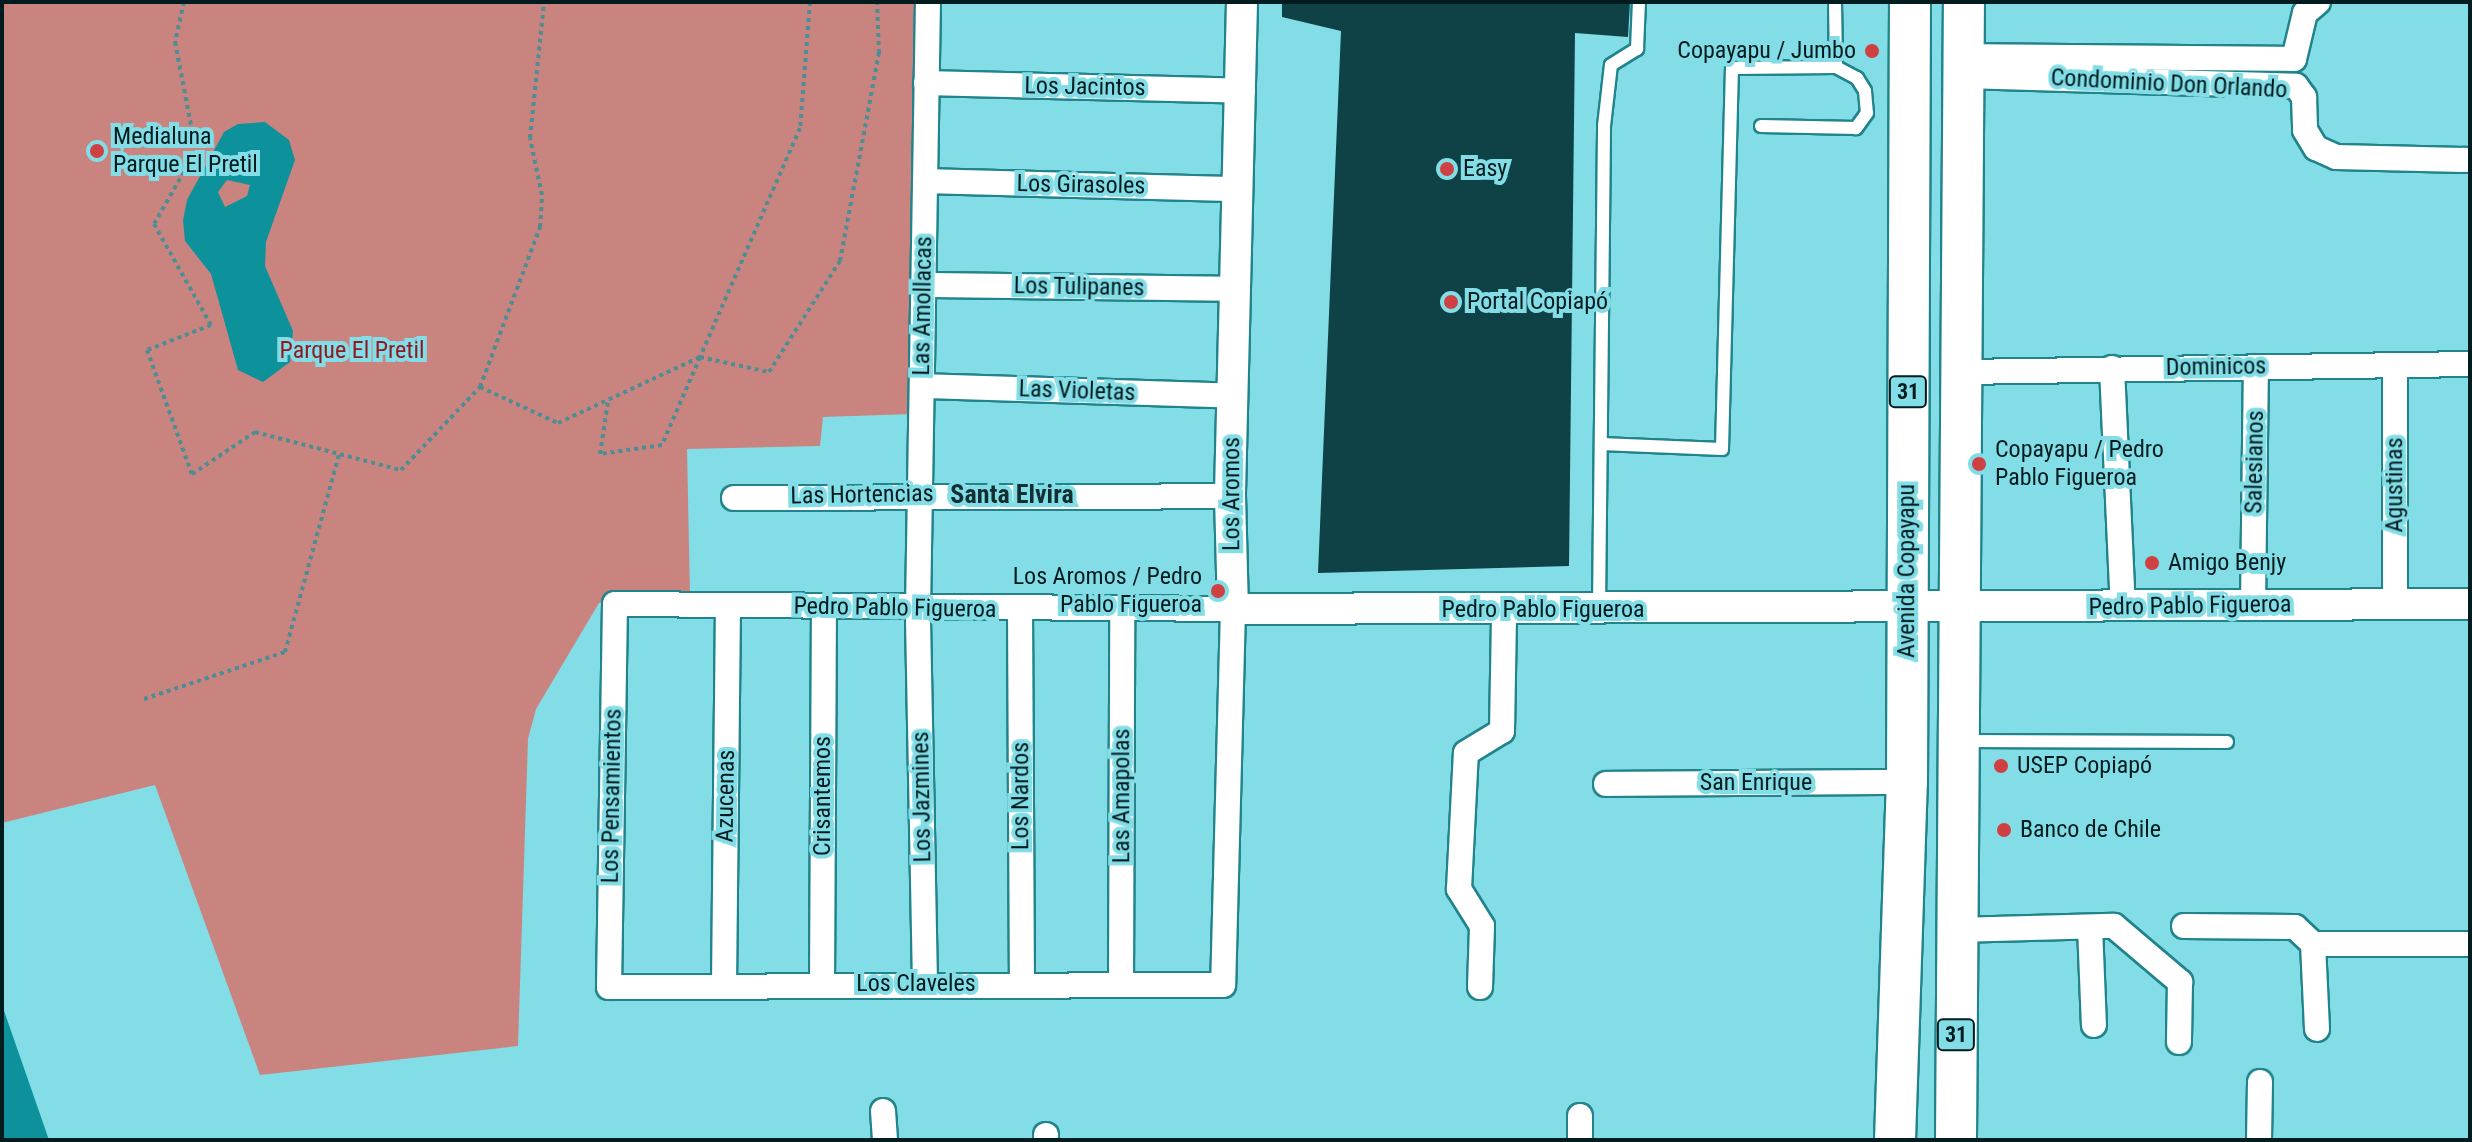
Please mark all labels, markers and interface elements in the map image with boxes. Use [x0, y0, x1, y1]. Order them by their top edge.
place label: Copayapu / Jumbo [1677, 37, 1856, 65]
marker: Copayapu / Jumbo [1863, 42, 1881, 60]
street label: Condominio Don Orlando [2050, 63, 2288, 105]
street label: Los Jacintos [1024, 72, 1146, 102]
place label: Medialuna Parque El Pretil [113, 123, 258, 179]
marker: Medialuna Parque El Pretil [88, 142, 106, 160]
place label: Easy [1463, 155, 1507, 183]
marker: Easy [1438, 160, 1456, 178]
street label: Los Girasoles [1016, 169, 1146, 201]
street label: Las Amollacas [907, 236, 939, 376]
street label: Los Tulipanes [1013, 271, 1145, 303]
place label: Portal Copiapó [1467, 288, 1608, 316]
marker: Portal Copiapó [1442, 293, 1460, 311]
park label: Parque El Pretil [280, 337, 424, 365]
street label: Dominicos [2165, 352, 2267, 382]
road number: 31 [1888, 374, 1928, 410]
street label: Las Violetas [1018, 375, 1136, 407]
street label: Salesianos [2240, 410, 2270, 514]
place label: Copayapu / Pedro Pablo Figueroa [1995, 436, 2164, 492]
street label: Los Aromos [1218, 437, 1246, 551]
street label: Agustinas [2381, 438, 2409, 532]
marker: Copayapu / Pedro Pablo Figueroa [1970, 455, 1988, 473]
street label: Las Hortencias [790, 479, 934, 511]
district label: Santa Elvira [950, 479, 1074, 511]
street label: Avenida Copayapu [1893, 484, 1921, 658]
place label: Amigo Benjy [2168, 549, 2286, 577]
marker: Amigo Benjy [2143, 554, 2161, 572]
place label: Los Aromos / Pedro Pablo Figueroa [1013, 563, 1202, 619]
marker: Los Aromos / Pedro Pablo Figueroa [1209, 582, 1227, 600]
street label: Pedro Pablo Figueroa [2088, 590, 2292, 622]
street label: Pedro Pablo Figueroa [793, 592, 997, 624]
street label: Pedro Pablo Figueroa [1442, 596, 1644, 624]
street label: Los Pensamientos [596, 708, 628, 884]
street label: Las Amapolas [1108, 729, 1136, 863]
street label: Los Jazmines [906, 731, 938, 863]
street label: Crisantemos [809, 736, 837, 856]
street label: Los Nardos [1007, 742, 1035, 850]
street label: Azucenas [711, 749, 741, 843]
place label: USEP Copiapó [2017, 752, 2152, 780]
marker: USEP Copiapó [1992, 757, 2010, 775]
street label: San Enrique [1700, 769, 1812, 797]
place label: Banco de Chile [2020, 816, 2161, 844]
marker: Banco de Chile [1995, 821, 2013, 839]
street label: Los Claveles [856, 970, 976, 998]
road number: 31 [1936, 1017, 1976, 1053]

